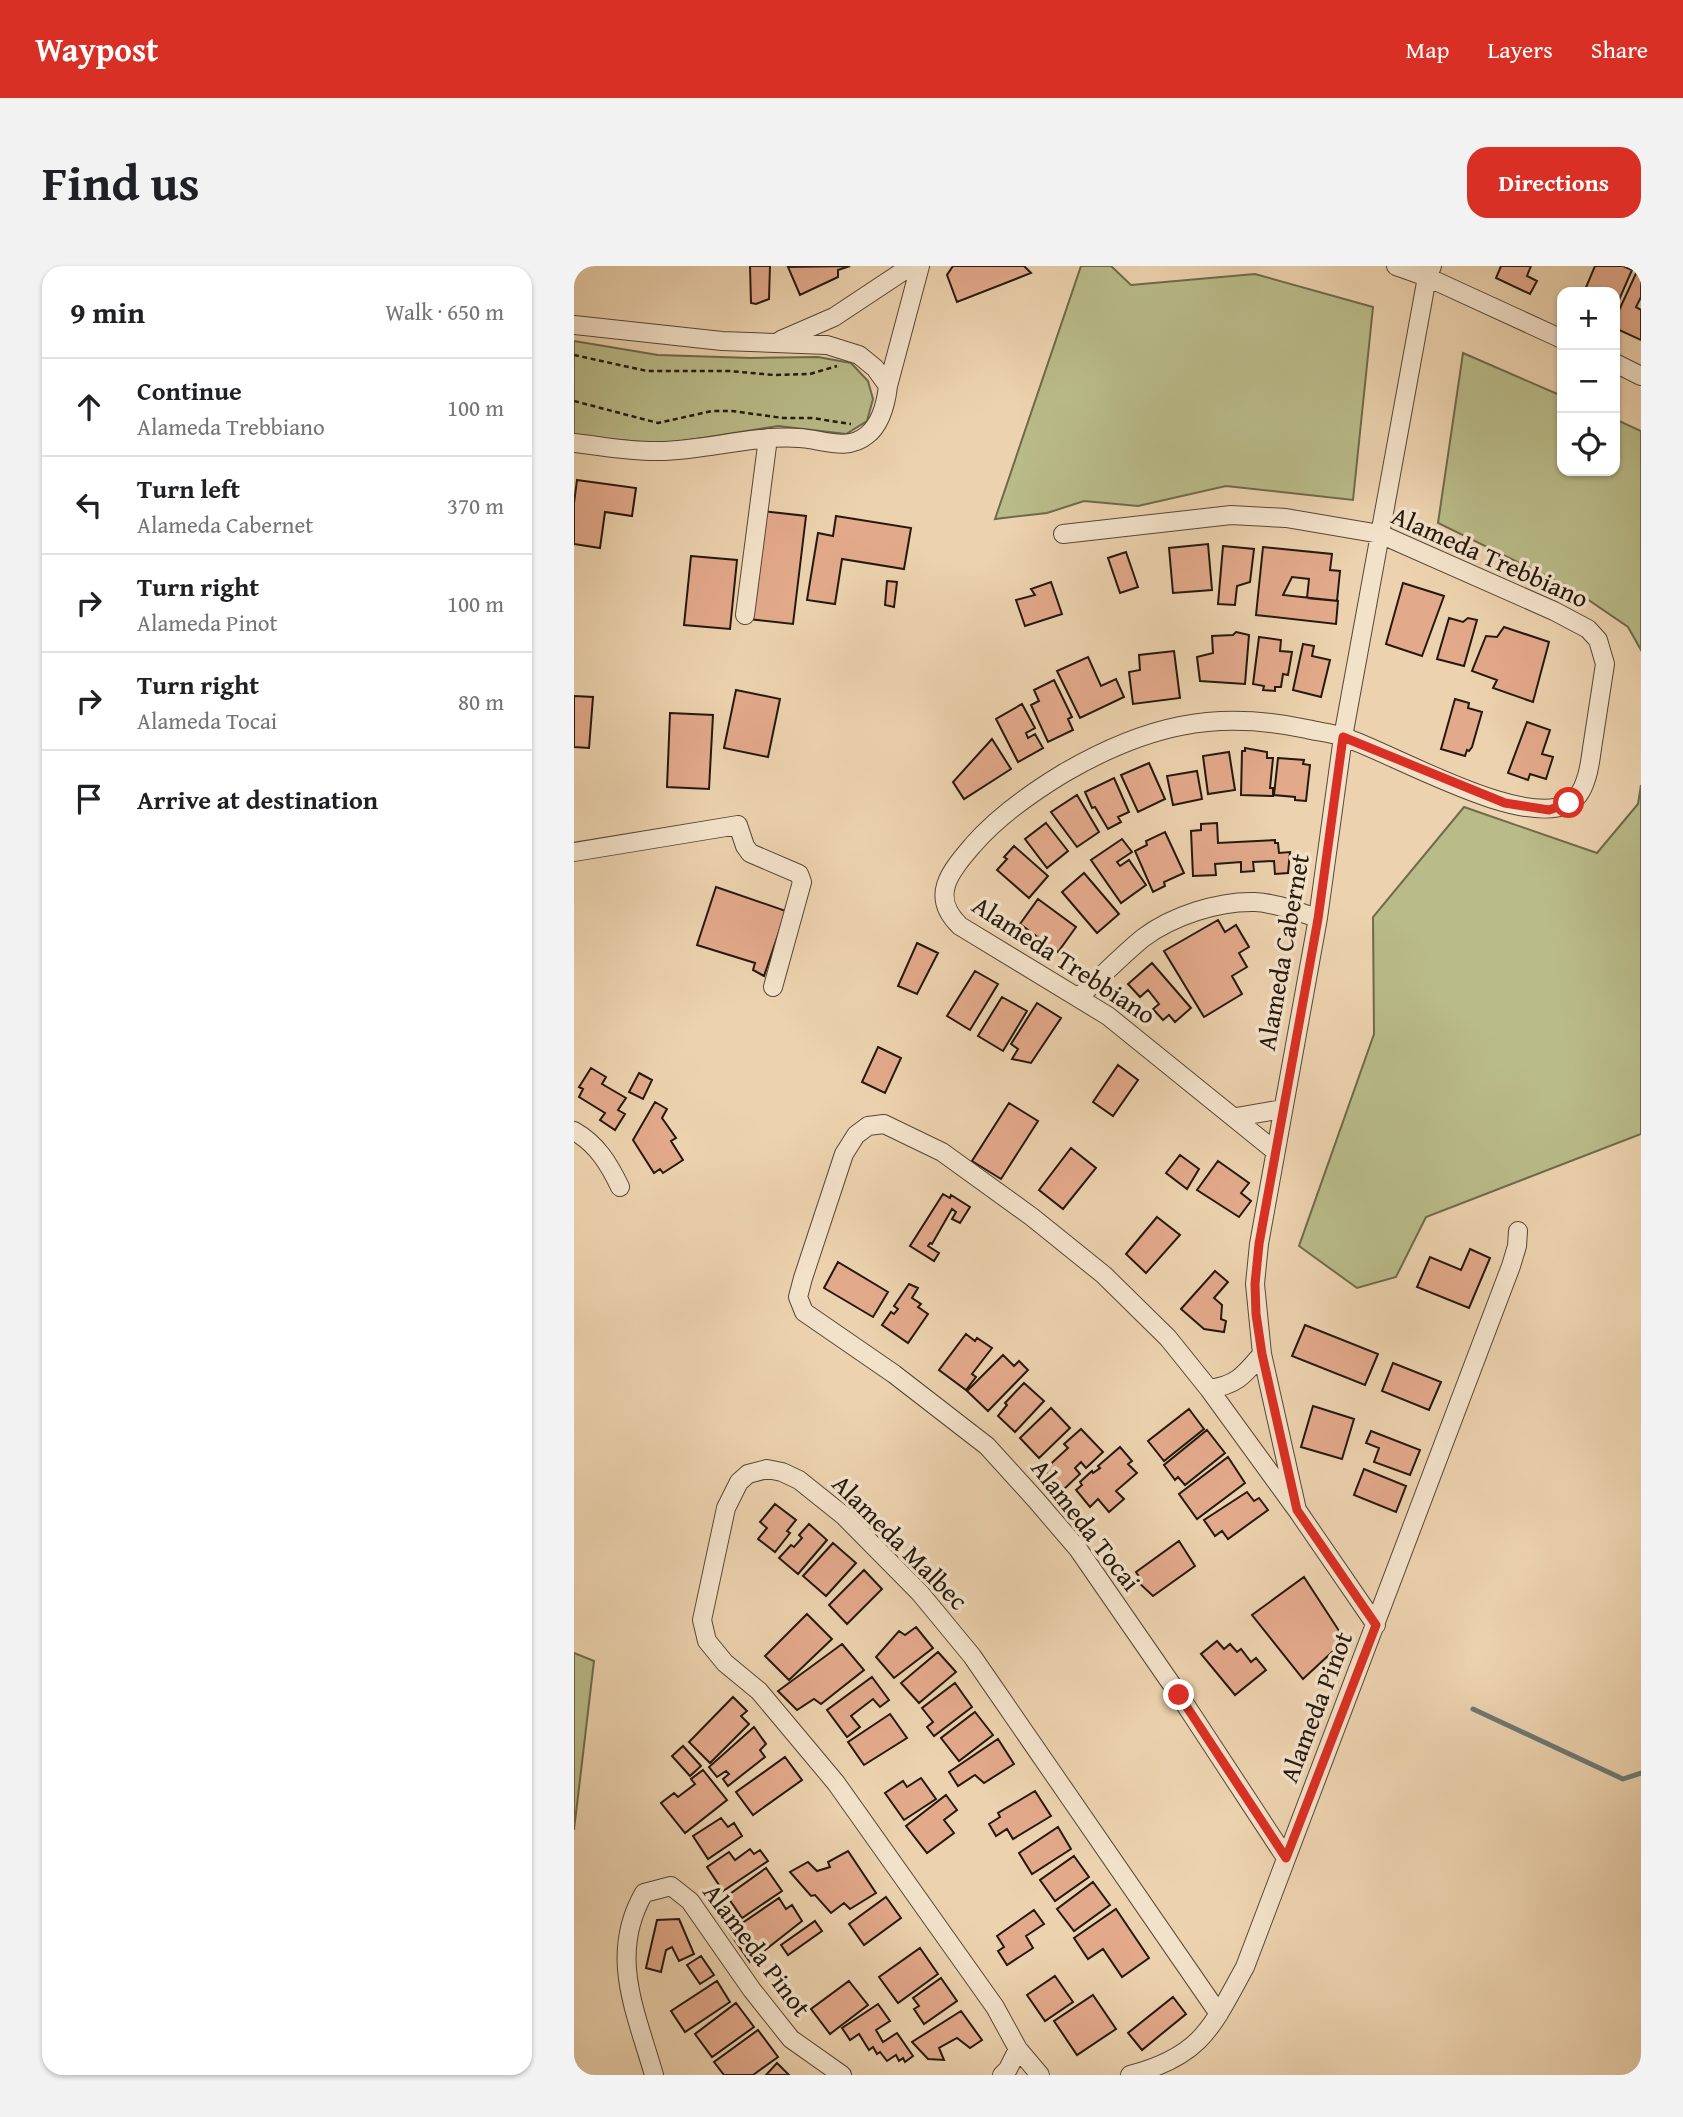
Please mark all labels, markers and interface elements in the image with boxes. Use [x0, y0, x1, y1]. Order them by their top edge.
text: Waypost [35, 25, 159, 73]
text: Map [1406, 32, 1449, 67]
text: Layers [1487, 32, 1553, 67]
text: Share [1591, 32, 1648, 67]
text: Find us [42, 146, 200, 218]
button: Directions [1467, 147, 1641, 218]
map controls [1557, 287, 1620, 476]
button: + [1557, 287, 1620, 350]
text: 9 min [70, 290, 145, 334]
text: Walk · 650 m [385, 295, 504, 328]
button: − [1557, 350, 1620, 413]
text: Continue [137, 371, 242, 410]
icon: ahead [70, 388, 108, 426]
text: 100 m [447, 391, 504, 424]
text: Alameda Trebbiano [137, 410, 325, 443]
button: locate [1557, 413, 1620, 476]
text: Turn left [137, 469, 240, 508]
icon: left [70, 486, 108, 524]
text: 370 m [447, 489, 504, 522]
street label: Alameda Trebbiano [1385, 496, 1595, 618]
text: Alameda Cabernet [137, 508, 313, 541]
text: Turn right [137, 567, 259, 606]
icon: right [70, 584, 108, 622]
text: 100 m [447, 587, 504, 620]
text: Alameda Pinot [137, 606, 278, 639]
text: Turn right [137, 665, 259, 704]
icon: right [70, 682, 108, 720]
text: 80 m [458, 685, 504, 718]
text: Alameda Tocai [137, 704, 277, 737]
icon: arrive [70, 780, 108, 818]
text: Arrive at destination [137, 780, 378, 819]
route start [1553, 787, 1584, 818]
street label: Alameda Cabernet [1246, 850, 1319, 1054]
street label: Alameda Trebbiano [965, 885, 1164, 1034]
street label: Alameda Tocai [1022, 1450, 1151, 1599]
street label: Alameda Malbec [823, 1465, 977, 1619]
street label: Alameda Pinot [1269, 1626, 1362, 1788]
route end [1163, 1679, 1194, 1710]
street label: Alameda Pinot [694, 1874, 821, 2025]

